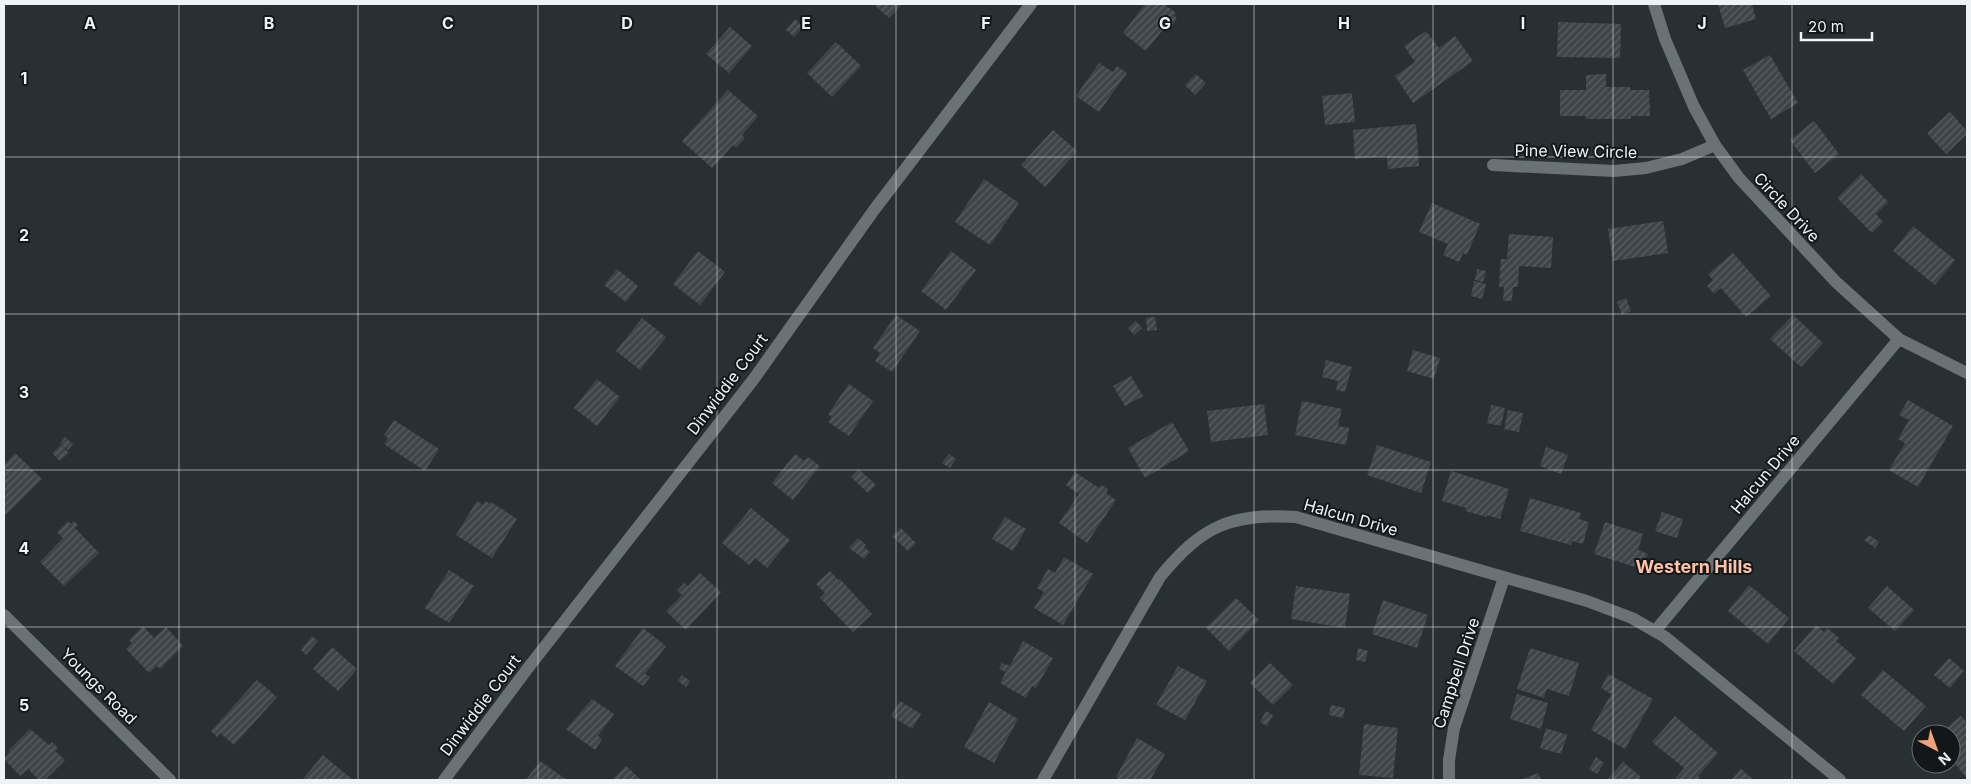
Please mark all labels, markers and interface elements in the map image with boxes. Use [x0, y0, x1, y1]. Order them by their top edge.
scale bar [1801, 10, 1872, 42]
text: A [84, 13, 96, 33]
text: B [264, 13, 274, 33]
text: C [442, 13, 454, 33]
text: D [621, 13, 633, 33]
text: E [801, 13, 811, 33]
text: F [981, 13, 991, 33]
text: G [1159, 13, 1171, 33]
text: H [1338, 13, 1350, 33]
text: I [1521, 13, 1525, 33]
text: J [1697, 13, 1707, 33]
text: 20 m [1808, 17, 1844, 36]
text: 1 [21, 68, 27, 88]
street label: Pine View Circle [1515, 140, 1637, 162]
street label: Circle Drive [1750, 168, 1824, 246]
text: 2 [19, 225, 29, 245]
street label: Dinwiddie Court [682, 330, 772, 438]
text: 3 [19, 382, 29, 402]
street label: Halcun Drive [1726, 430, 1804, 518]
street label: Halcun Drive [1302, 494, 1400, 540]
text: 4 [19, 538, 30, 558]
district label: Western Hills [1636, 556, 1752, 577]
street label: Campbell Drive [1429, 615, 1483, 731]
street label: Youngs Road [57, 644, 141, 728]
street label: Dinwiddie Court [435, 651, 525, 759]
text: 5 [19, 695, 29, 715]
north arrow [1911, 724, 1961, 774]
text: N [1935, 749, 1954, 769]

